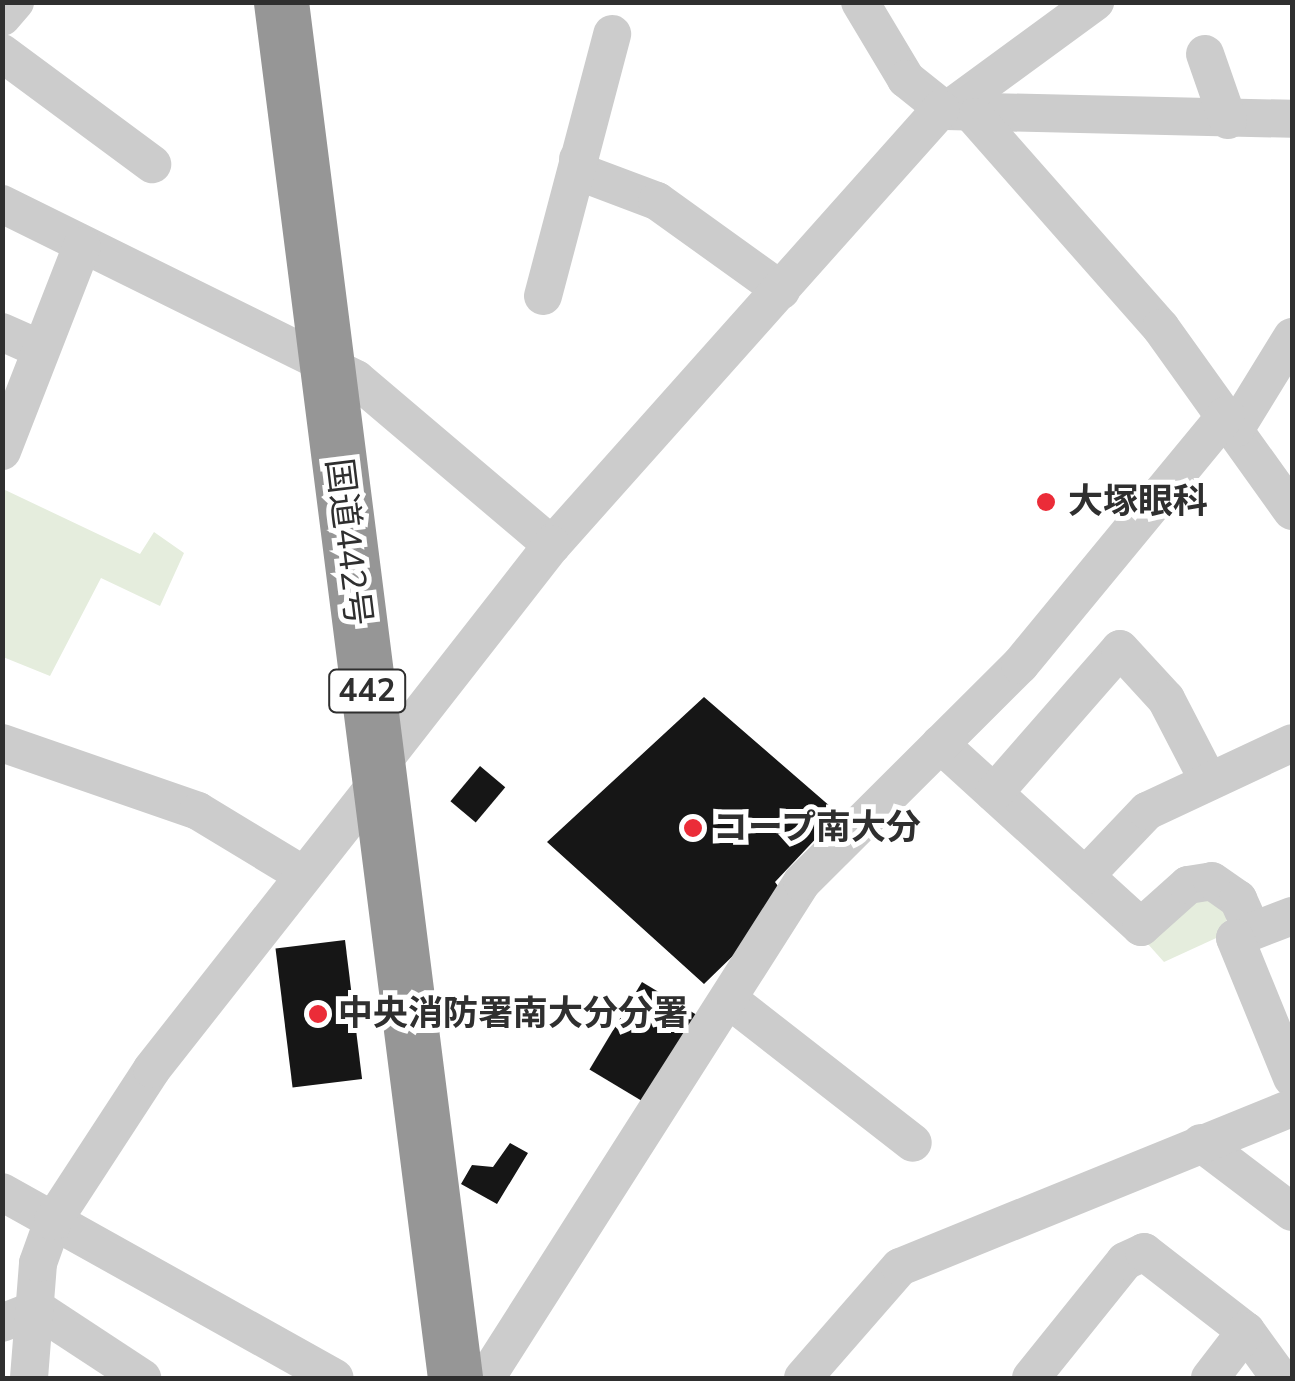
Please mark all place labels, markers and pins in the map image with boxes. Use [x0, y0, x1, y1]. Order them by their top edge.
place label: 大塚眼科 [1068, 481, 1208, 523]
marker: 大塚眼科 [1033, 489, 1059, 515]
place label: コープ南大分 [713, 807, 923, 849]
marker: コープ南大分 [682, 817, 704, 839]
place label: 中央消防署南大分分署 [338, 993, 688, 1035]
marker: 中央消防署南大分分署 [307, 1003, 329, 1025]

